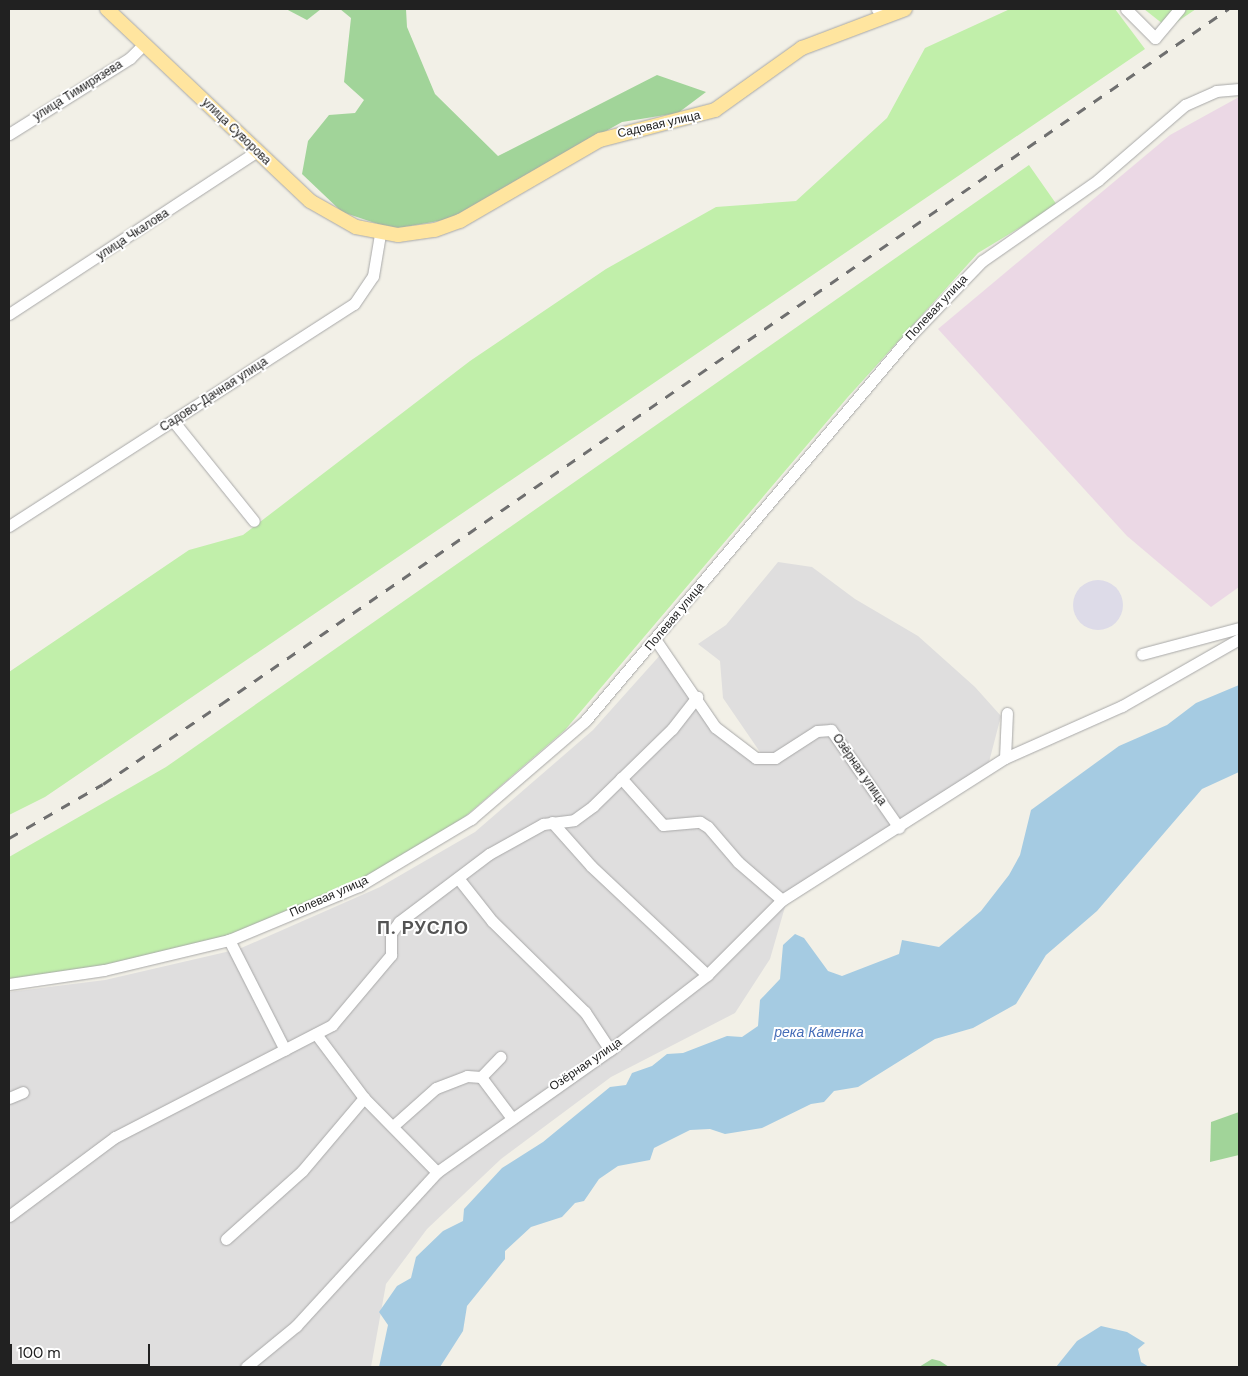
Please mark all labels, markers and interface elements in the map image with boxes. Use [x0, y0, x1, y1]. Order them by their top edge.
street label: улица Тимирязева [31, 58, 125, 124]
street label: улица Суворова [199, 96, 273, 168]
street label: Садовая улица [616, 108, 702, 142]
street label: улица Чкалова [94, 206, 172, 264]
street label: Полевая улица [903, 272, 971, 344]
street label: Садово-Дачная улица [158, 355, 270, 435]
street label: Полевая улица [642, 580, 708, 654]
street label: Озёрная улица [829, 731, 889, 809]
street label: Полевая улица [288, 873, 370, 921]
district label: П. РУСЛО [376, 917, 470, 939]
water label: река Каменка [774, 1024, 864, 1040]
street label: Озёрная улица [547, 1035, 625, 1095]
scale bar [12, 1334, 152, 1366]
text: 100 m [18, 1343, 61, 1363]

